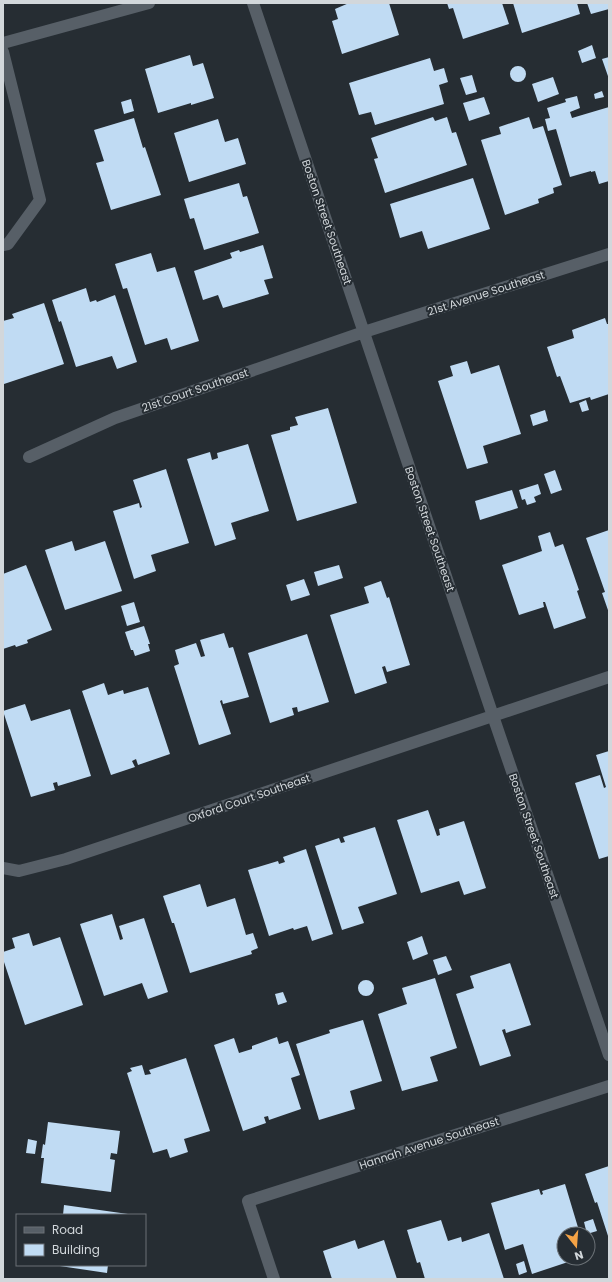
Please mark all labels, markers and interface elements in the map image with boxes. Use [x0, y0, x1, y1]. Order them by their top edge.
street label: Boston Street Southeast [298, 157, 356, 287]
street label: 21st Avenue Southeast [425, 266, 547, 320]
street label: 21st Court Southeast [140, 364, 250, 416]
street label: Boston Street Southeast [401, 464, 459, 594]
street label: Oxford Court Southeast [186, 770, 312, 826]
street label: Boston Street Southeast [505, 771, 563, 901]
street label: Hannah Avenue Southeast [357, 1113, 501, 1173]
legend [16, 1214, 146, 1266]
text: Road [52, 1221, 83, 1238]
north arrow [556, 1226, 596, 1266]
text: Building [52, 1241, 100, 1258]
text: N [573, 1247, 585, 1264]

